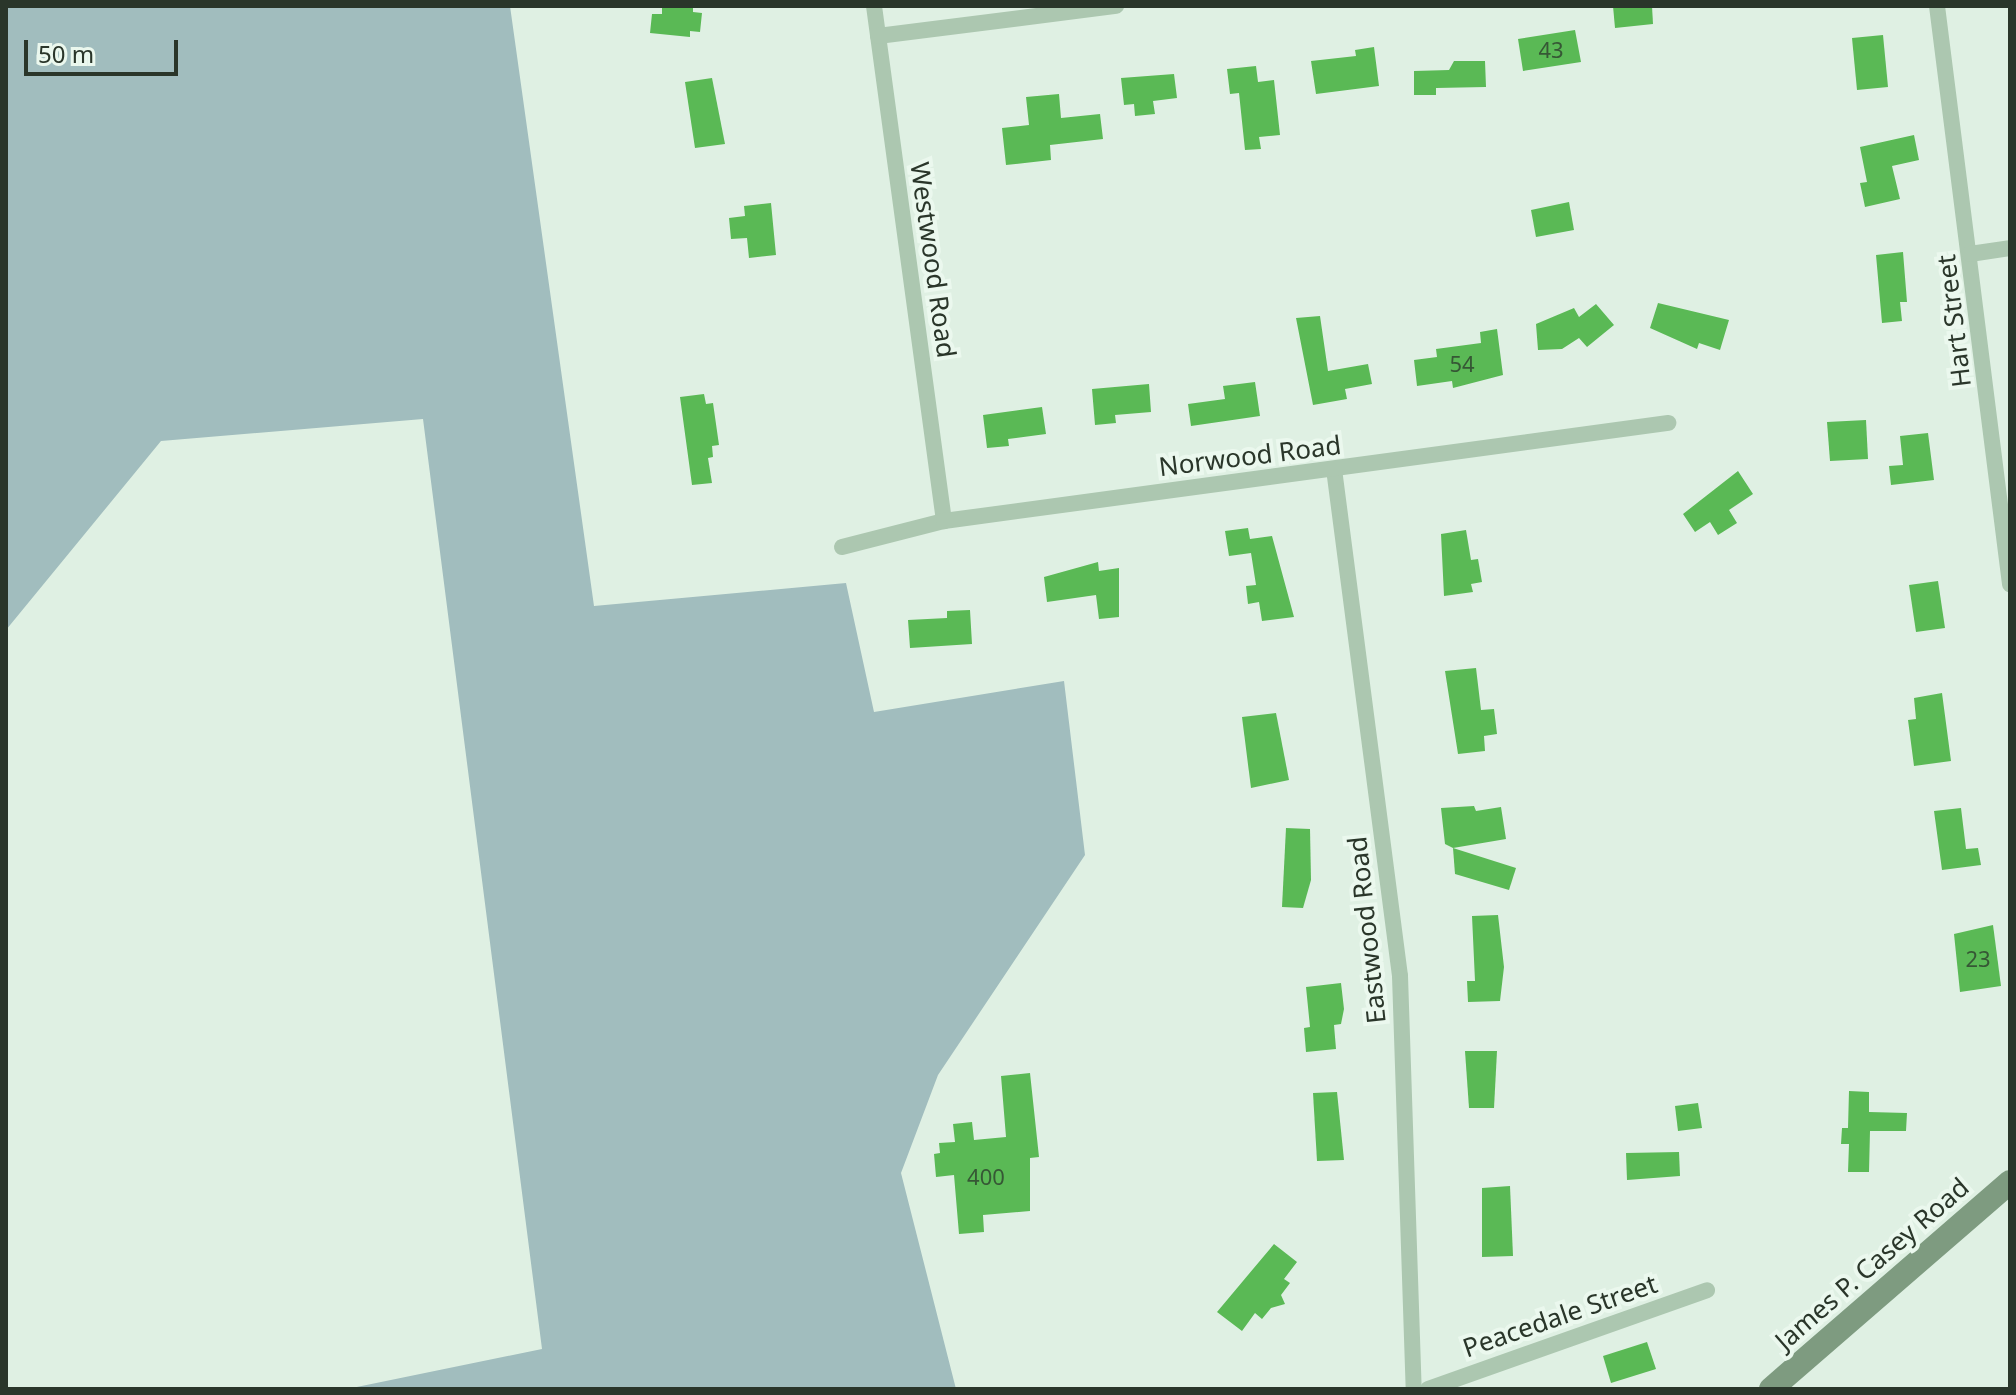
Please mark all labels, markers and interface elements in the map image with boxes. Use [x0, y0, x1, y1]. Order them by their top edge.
scale bar [28, 24, 182, 74]
text: 50 m [38, 37, 94, 70]
house number: 43 [1538, 37, 1564, 63]
street label: Westwood Road [904, 160, 962, 360]
street label: Hart Street [1930, 253, 1978, 389]
house number: 54 [1449, 351, 1475, 377]
street label: Norwood Road [1157, 429, 1343, 483]
street label: Eastwood Road [1342, 835, 1392, 1025]
house number: 23 [1965, 946, 1991, 972]
house number: 400 [967, 1164, 1005, 1190]
street label: James P. Casey Road [1769, 1172, 1975, 1356]
street label: Peacedale Street [1459, 1268, 1661, 1364]

